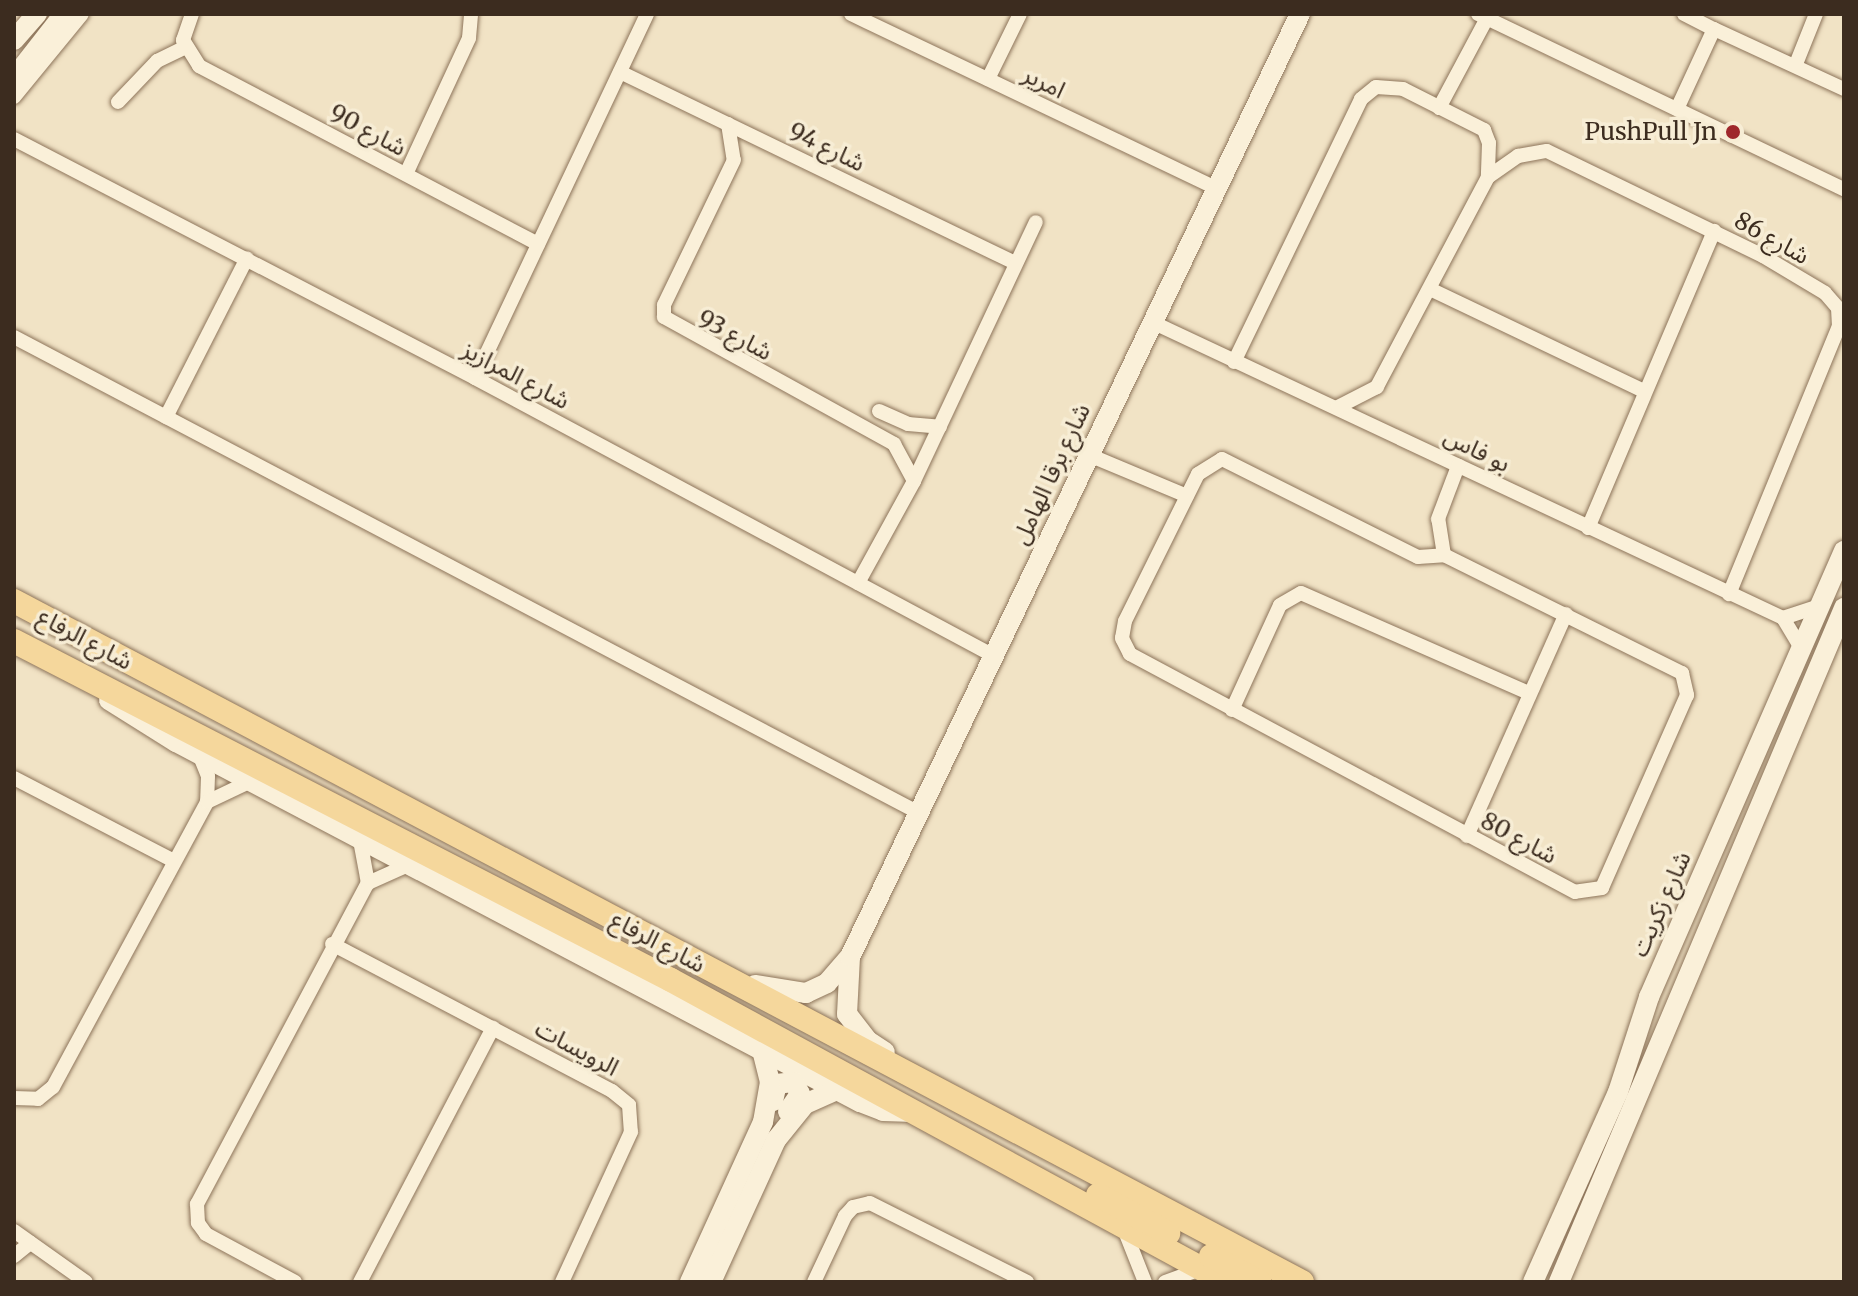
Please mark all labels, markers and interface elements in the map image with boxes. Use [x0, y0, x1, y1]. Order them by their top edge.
street label: امرير [1018, 59, 1070, 105]
street label: شارع 90 [325, 98, 411, 162]
street label: شارع 94 [784, 116, 870, 178]
place label: PushPull Jn [1584, 118, 1717, 146]
marker: PushPull Jn [1724, 123, 1742, 141]
street label: شارع 86 [1730, 206, 1814, 270]
street label: شارع 93 [693, 304, 777, 366]
street label: شارع المرازيز [457, 335, 575, 415]
street label: شارع برقا الهامل [1006, 399, 1096, 549]
street label: بو فاس [1439, 422, 1515, 478]
street label: شارع الرفاع [33, 602, 137, 676]
street label: شارع 80 [1476, 806, 1562, 870]
street label: شارع زكريت [1625, 847, 1697, 961]
street label: شارع الرفاع [606, 905, 710, 979]
street label: الرويسات [530, 1014, 624, 1082]

